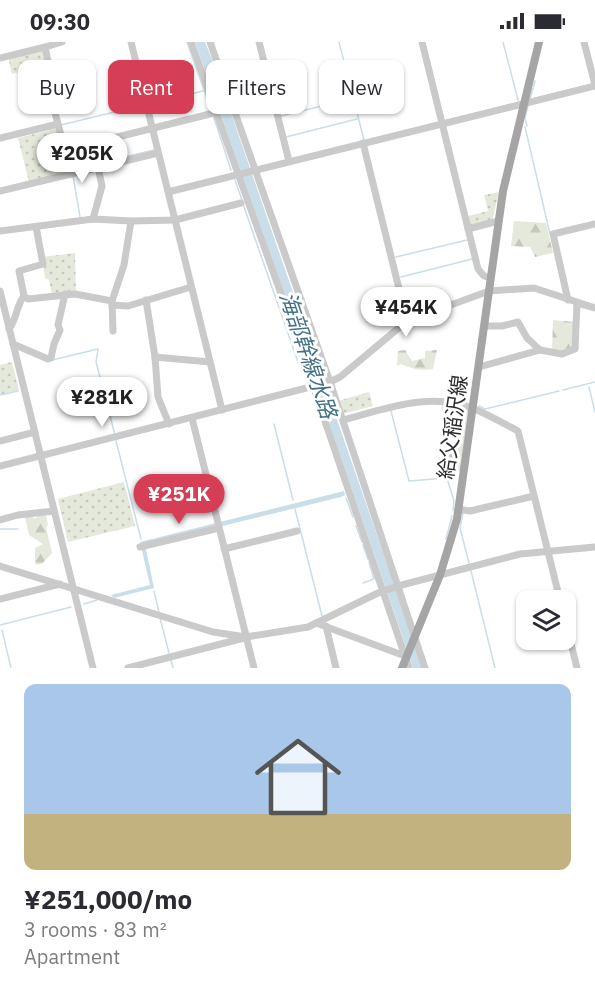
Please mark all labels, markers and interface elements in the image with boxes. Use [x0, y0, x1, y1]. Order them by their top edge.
text: 09:30 [30, 7, 90, 36]
chip: Buy [18, 60, 96, 114]
chip: Rent [108, 60, 194, 114]
chip: Filters [206, 60, 307, 114]
chip: New [319, 60, 404, 114]
pin: ¥205K [40, 133, 124, 184]
text: ¥205K [51, 139, 113, 166]
pin: ¥454K [364, 287, 448, 338]
water label: 海部幹線水路 [274, 288, 345, 424]
text: ¥454K [375, 293, 437, 320]
street label: 給父稲沢線 [431, 373, 473, 481]
pin: ¥281K [60, 377, 144, 428]
text: ¥281K [71, 383, 133, 410]
pin: ¥251K [137, 474, 221, 525]
text: ¥251K [148, 480, 210, 507]
map controls [516, 590, 576, 650]
button: layers [516, 590, 576, 650]
icon: home [244, 723, 352, 831]
text: ¥251,000/mo [24, 882, 192, 916]
text: 3 rooms · 83 m² [24, 916, 167, 943]
text: Apartment [24, 943, 120, 970]

